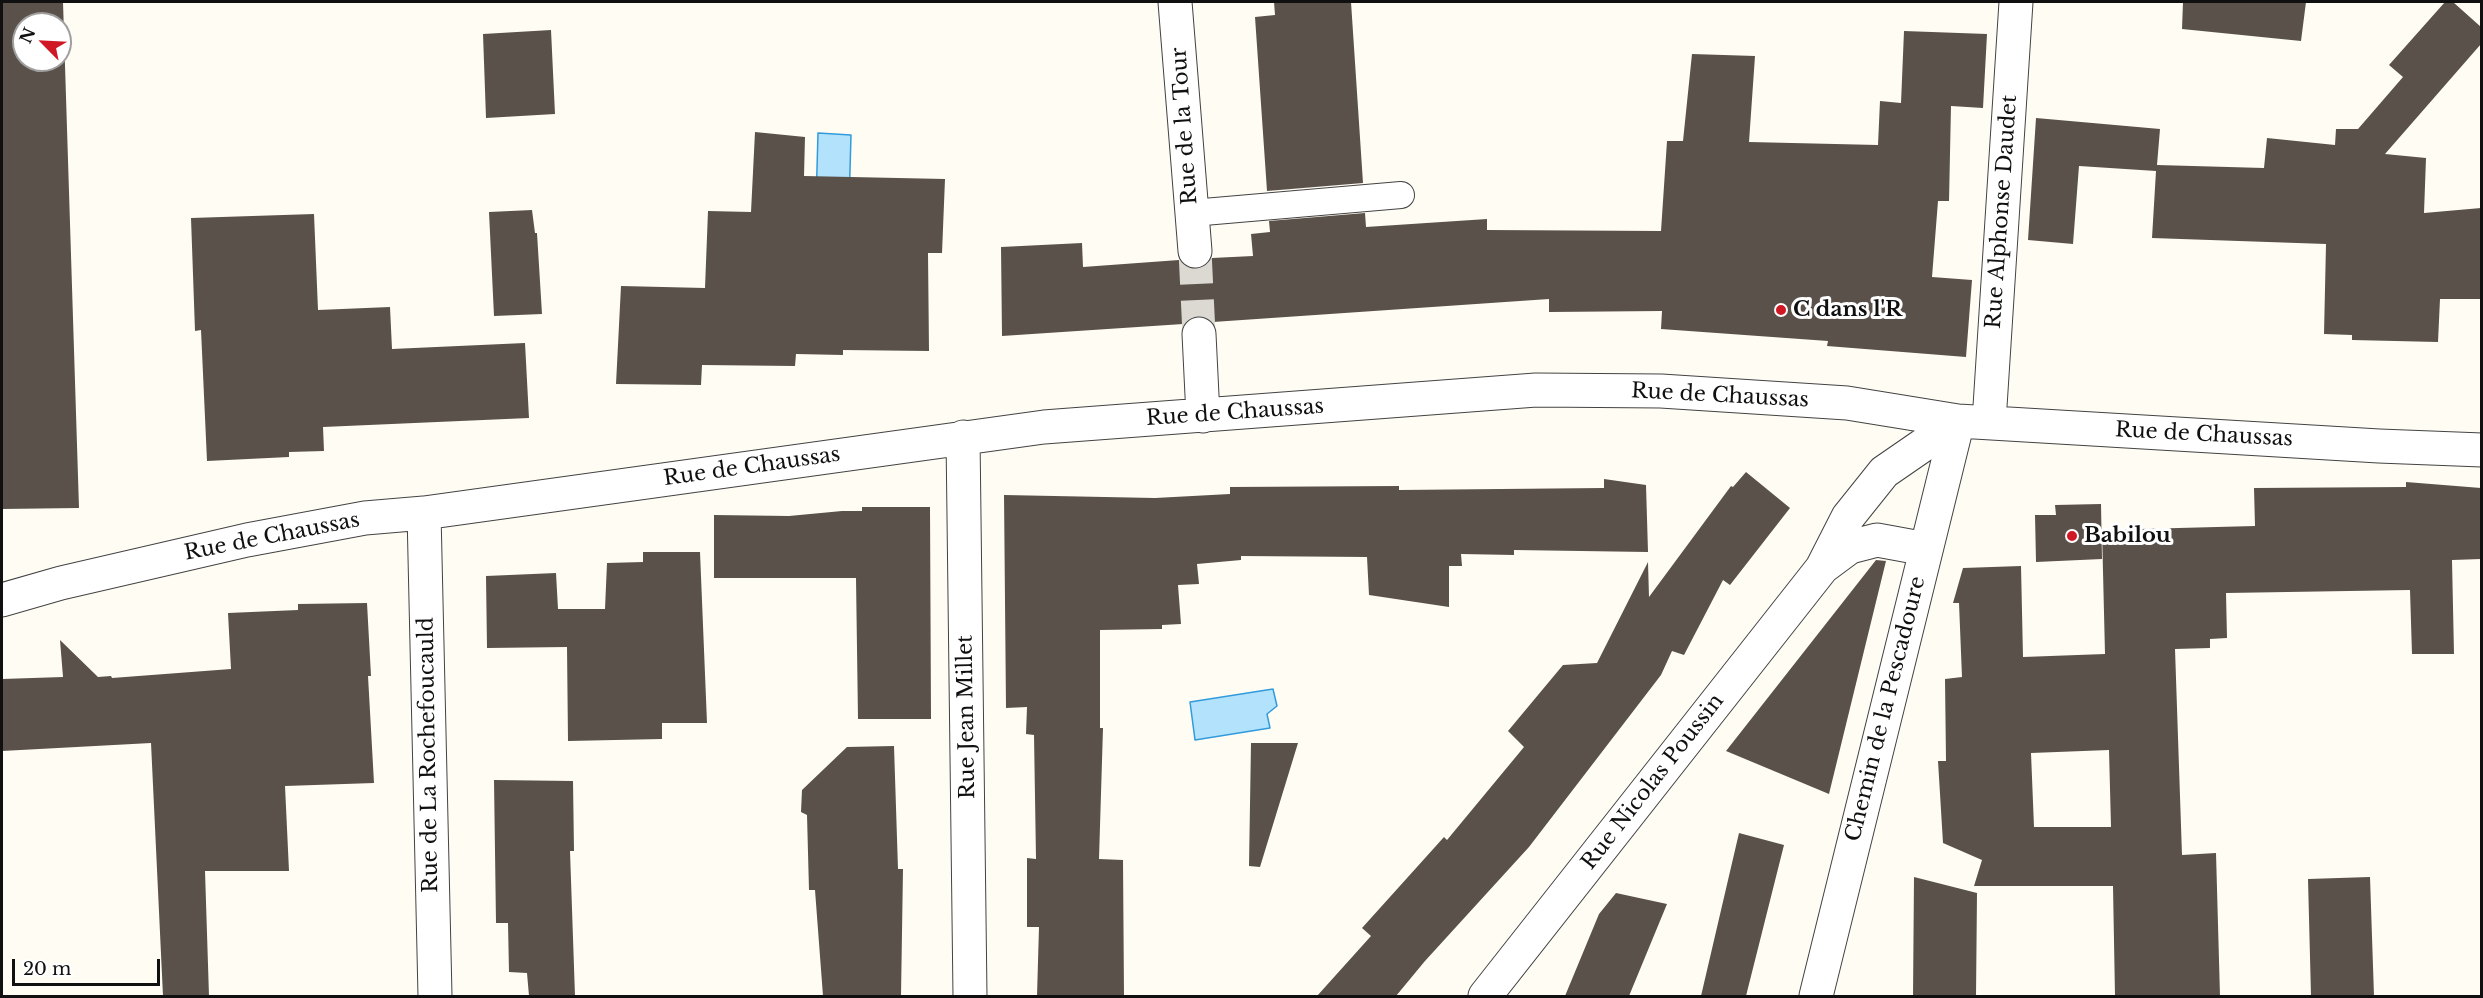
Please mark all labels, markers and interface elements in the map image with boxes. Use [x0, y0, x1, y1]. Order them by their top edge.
north arrow [12, 12, 72, 72]
text: N [15, 25, 40, 46]
street label: Rue de la Tour [1167, 46, 1203, 206]
street label: Rue Alphonse Daudet [1981, 94, 2023, 330]
place label: C dans l'R [1793, 297, 1902, 323]
marker: C dans l'R [1774, 303, 1788, 317]
street label: Rue de Chaussas [1630, 379, 1810, 413]
street label: Rue de Chaussas [1145, 394, 1325, 432]
street label: Rue de Chaussas [2114, 418, 2294, 452]
street label: Rue de Chaussas [662, 442, 842, 492]
street label: Rue de Chaussas [182, 508, 362, 566]
place label: Babilou [2084, 523, 2171, 549]
marker: Babilou [2065, 529, 2079, 543]
street label: Chemin de la Pescadoure [1841, 574, 1931, 844]
street label: Rue de La Rochefoucauld [414, 617, 444, 893]
street label: Rue Jean Millet [953, 635, 981, 799]
street label: Rue Nicolas Poussin [1577, 689, 1729, 875]
scale bar [15, 947, 164, 985]
text: 20 m [23, 958, 71, 980]

